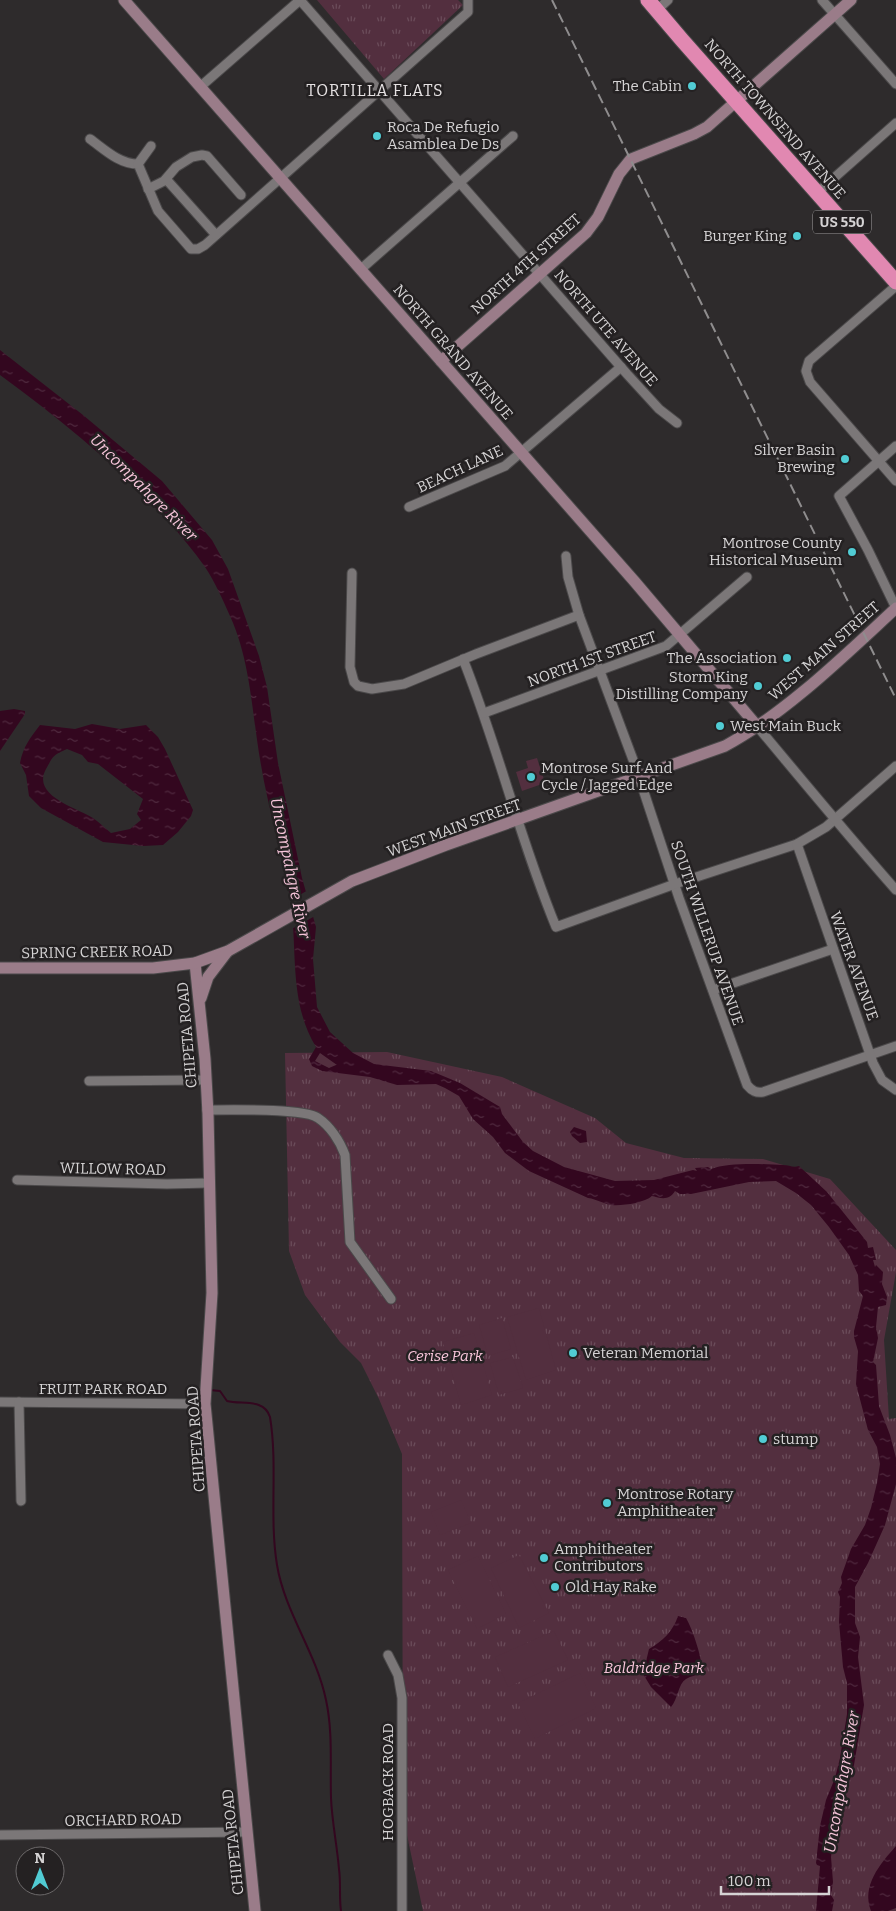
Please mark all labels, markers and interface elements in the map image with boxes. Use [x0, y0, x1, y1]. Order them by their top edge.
street label: NORTH TOWNSEND AVENUE [701, 35, 849, 203]
place label: The Cabin [613, 77, 683, 95]
marker: The Cabin [686, 80, 698, 92]
district label: TORTILLA FLATS [306, 81, 444, 100]
place label: Roca De Refugio Asamblea De Ds [387, 118, 499, 153]
marker: Roca De Refugio Asamblea De Ds [371, 130, 383, 142]
street label: NORTH 4TH STREET [467, 210, 585, 318]
road number: US 550 [813, 210, 871, 233]
place label: Burger King [703, 227, 787, 245]
marker: Burger King [791, 230, 803, 242]
street label: NORTH UTE AVENUE [550, 266, 662, 390]
street label: NORTH GRAND AVENUE [389, 281, 517, 423]
water label: Uncompahgre River [86, 430, 202, 546]
street label: BEACH LANE [414, 441, 506, 497]
place label: Silver Basin Brewing [754, 441, 835, 476]
marker: Silver Basin Brewing [839, 453, 851, 465]
place label: Montrose County Historical Museum [709, 534, 843, 569]
marker: Montrose County Historical Museum [846, 546, 858, 558]
street label: WEST MAIN STREET [765, 598, 883, 704]
street label: NORTH 1ST STREET [525, 627, 659, 691]
place label: The Association [667, 649, 777, 667]
marker: The Association [781, 652, 793, 664]
place label: Storm King Distilling Company [616, 668, 748, 703]
marker: Storm King Distilling Company [752, 680, 764, 692]
place label: West Main Buck [730, 717, 841, 735]
marker: West Main Buck [714, 720, 726, 732]
place label: Montrose Surf And Cycle / Jagged Edge [541, 759, 673, 794]
marker: Montrose Surf And Cycle / Jagged Edge [525, 771, 537, 783]
street label: WEST MAIN STREET [384, 795, 524, 861]
water label: Uncompahgre River [266, 796, 315, 942]
street label: SOUTH WILLERUP AVENUE [667, 838, 747, 1028]
street label: WATER AVENUE [826, 909, 882, 1023]
street label: SPRING CREEK ROAD [21, 942, 173, 962]
street label: CHIPETA ROAD [173, 981, 201, 1089]
street label: WILLOW ROAD [60, 1159, 166, 1179]
place label: Veteran Memorial [583, 1344, 708, 1362]
park label: Cerise Park [407, 1347, 484, 1365]
marker: Veteran Memorial [567, 1347, 579, 1359]
street label: FRUIT PARK ROAD [39, 1380, 167, 1398]
street label: CHIPETA ROAD [183, 1385, 209, 1493]
place label: stump [773, 1430, 818, 1448]
marker: stump [757, 1433, 769, 1445]
place label: Montrose Rotary Amphitheater [617, 1485, 733, 1520]
marker: Montrose Rotary Amphitheater [601, 1497, 613, 1509]
place label: Amphitheater Contributors [554, 1540, 653, 1575]
marker: Amphitheater Contributors [538, 1552, 550, 1564]
place label: Old Hay Rake [565, 1578, 657, 1596]
marker: Old Hay Rake [549, 1581, 561, 1593]
park label: Baldridge Park [604, 1659, 705, 1677]
water label: Uncompahgre River [820, 1708, 864, 1854]
street label: HOGBACK ROAD [379, 1723, 397, 1841]
street label: CHIPETA ROAD [218, 1788, 248, 1896]
street label: ORCHARD ROAD [64, 1810, 182, 1830]
north arrow [15, 1846, 65, 1896]
text: N [35, 1850, 46, 1867]
scale bar [721, 1864, 828, 1896]
text: 100 m [728, 1872, 771, 1890]

